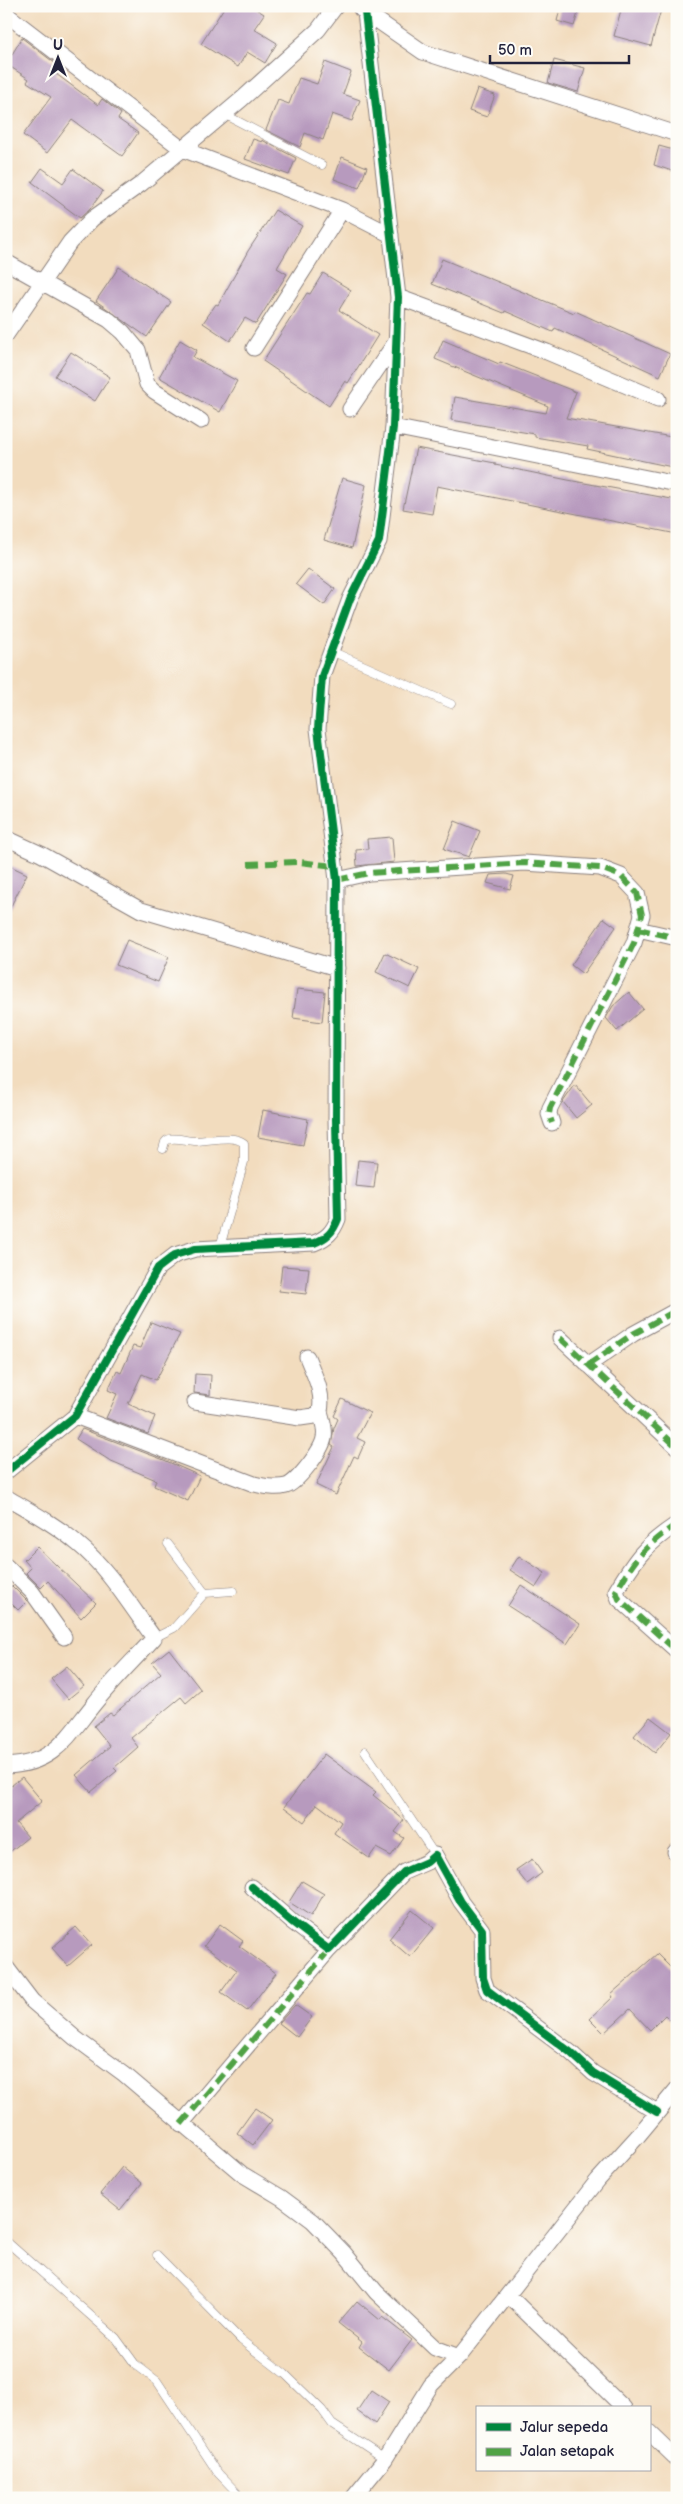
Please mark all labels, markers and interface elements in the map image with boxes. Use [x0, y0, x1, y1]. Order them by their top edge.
north arrow [32, 32, 82, 82]
scale bar [490, 32, 629, 64]
text: U [53, 37, 63, 54]
text: 50 m [498, 41, 532, 60]
legend [476, 2406, 650, 2472]
text: Jalur sepeda [520, 2418, 608, 2437]
text: Jalan setapak [520, 2442, 614, 2461]

